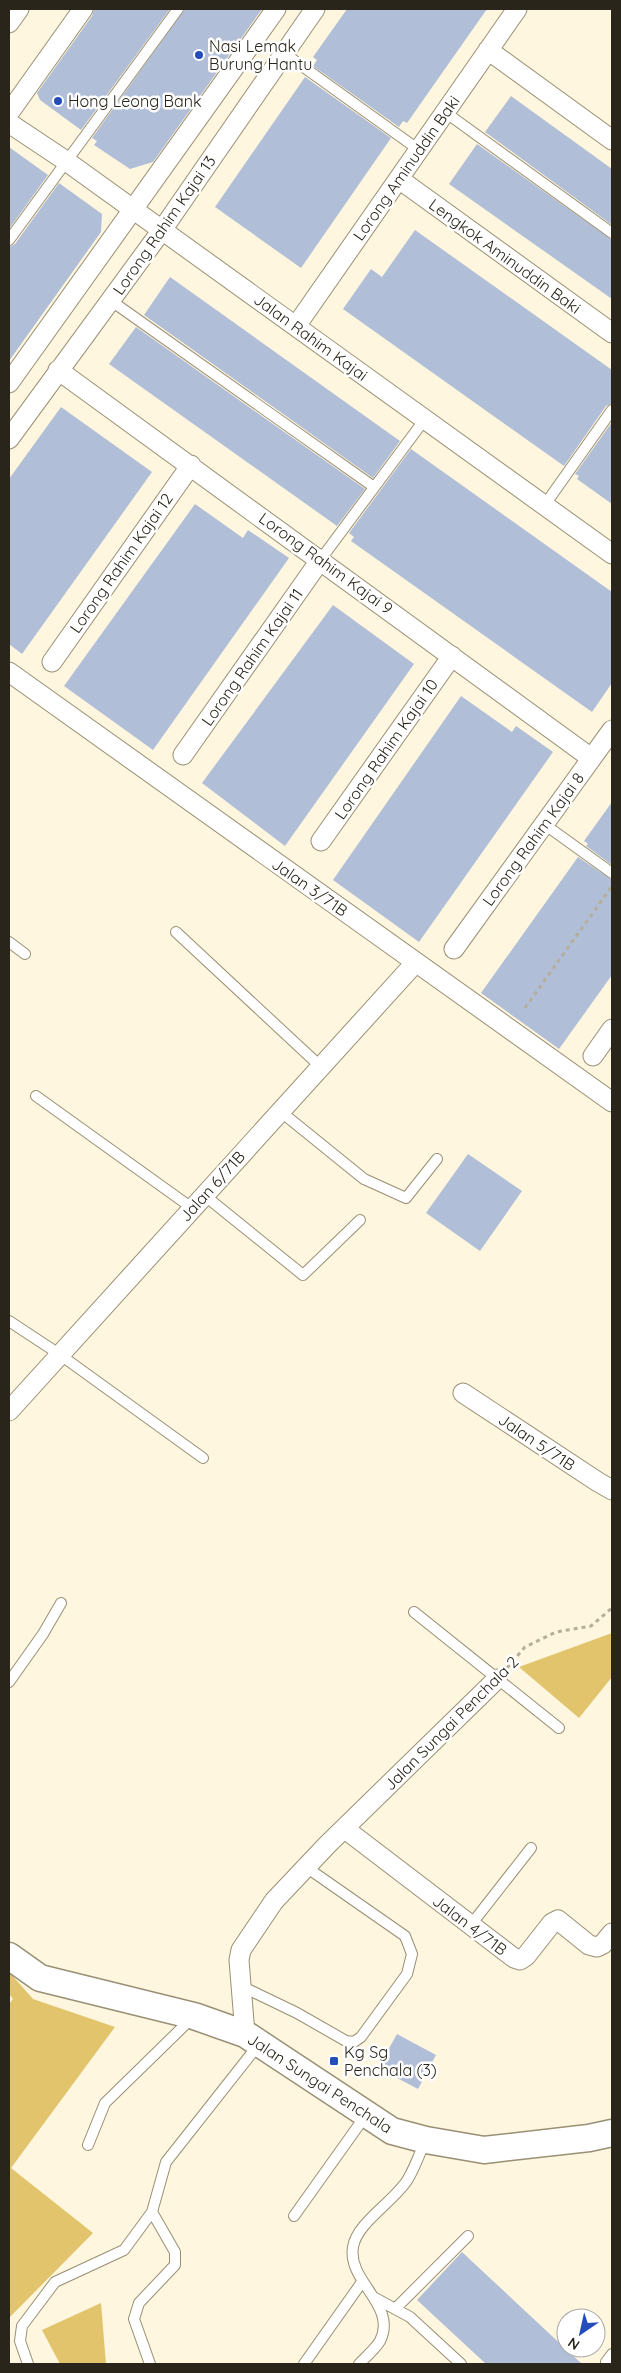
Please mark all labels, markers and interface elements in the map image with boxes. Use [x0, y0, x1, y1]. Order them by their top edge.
place label: Nasi Lemak Burung Hantu [209, 36, 312, 74]
marker: Nasi Lemak Burung Hantu [193, 49, 205, 61]
place label: Hong Leong Bank [68, 91, 202, 111]
street label: Lorong Aminuddin Baki [348, 92, 464, 244]
marker: Hong Leong Bank [52, 95, 64, 107]
street label: Lorong Rahim Kajai 13 [108, 151, 220, 299]
street label: Lengkok Aminuddin Baki [425, 194, 585, 318]
street label: Jalan Rahim Kajai [250, 289, 372, 385]
street label: Lorong Rahim Kajai 12 [65, 489, 177, 637]
street label: Lorong Rahim Kajai 9 [255, 508, 397, 618]
street label: Lorong Rahim Kajai 11 [197, 584, 307, 730]
street label: Lorong Rahim Kajai 10 [330, 675, 442, 823]
street label: Lorong Rahim Kajai 8 [478, 768, 588, 910]
street label: Jalan 3/71B [268, 854, 352, 920]
street label: Jalan 6/71B [175, 1147, 249, 1225]
street label: Jalan 5/71B [495, 1409, 579, 1475]
street label: Jalan Sungai Penchala 2 [380, 1652, 522, 1794]
street label: Jalan 4/71B [429, 1891, 511, 1959]
street label: Jalan Sungai Penchala [244, 2029, 396, 2137]
place label: Kg Sg Penchala (3) [344, 2042, 437, 2080]
marker: Kg Sg Penchala (3) [328, 2055, 340, 2067]
north arrow [556, 2308, 606, 2358]
text: N [564, 2333, 583, 2354]

